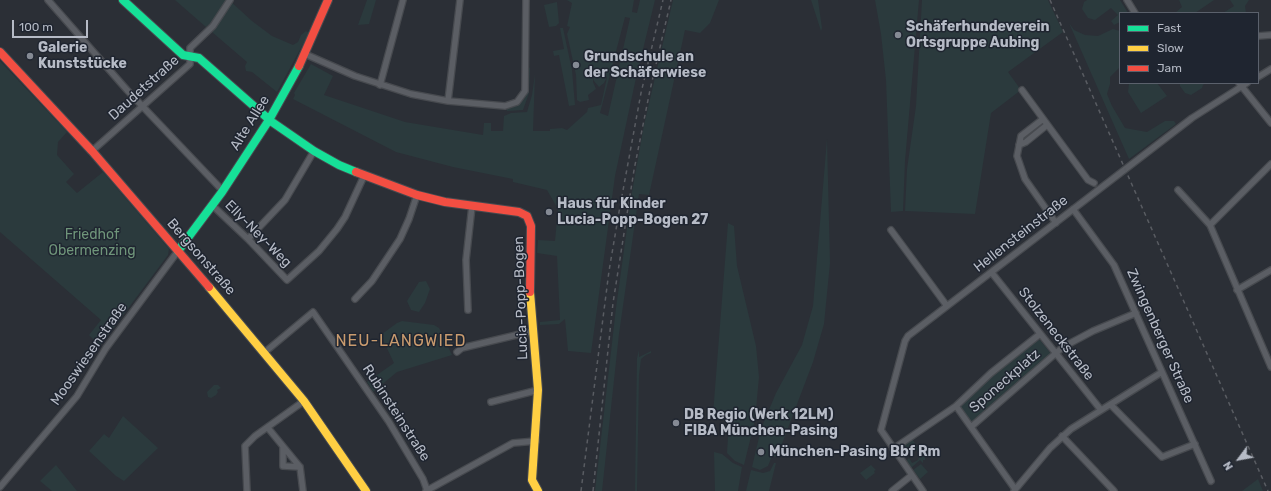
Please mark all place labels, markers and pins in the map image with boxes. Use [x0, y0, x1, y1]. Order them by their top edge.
place label: Schäferhundeverein Ortsgruppe Aubing [906, 19, 1050, 52]
marker: Schäferhundeverein Ortsgruppe Aubing [893, 30, 903, 40]
place label: Galerie Kunststücke [38, 40, 127, 72]
place label: Grundschule an der Schäferwiese [584, 49, 706, 82]
marker: Galerie Kunststücke [25, 51, 35, 61]
marker: Grundschule an der Schäferwiese [571, 60, 581, 70]
place label: Haus für Kinder Lucia-Popp-Bogen 27 [557, 196, 708, 228]
marker: Haus für Kinder Lucia-Popp-Bogen 27 [544, 207, 554, 217]
place label: DB Regio (Werk 12LM) FIBA München-Pasing [684, 407, 838, 440]
marker: DB Regio (Werk 12LM) FIBA München-Pasing [671, 418, 681, 428]
place label: München-Pasing Bbf Rm [769, 444, 940, 460]
marker: München-Pasing Bbf Rm [756, 447, 766, 457]

